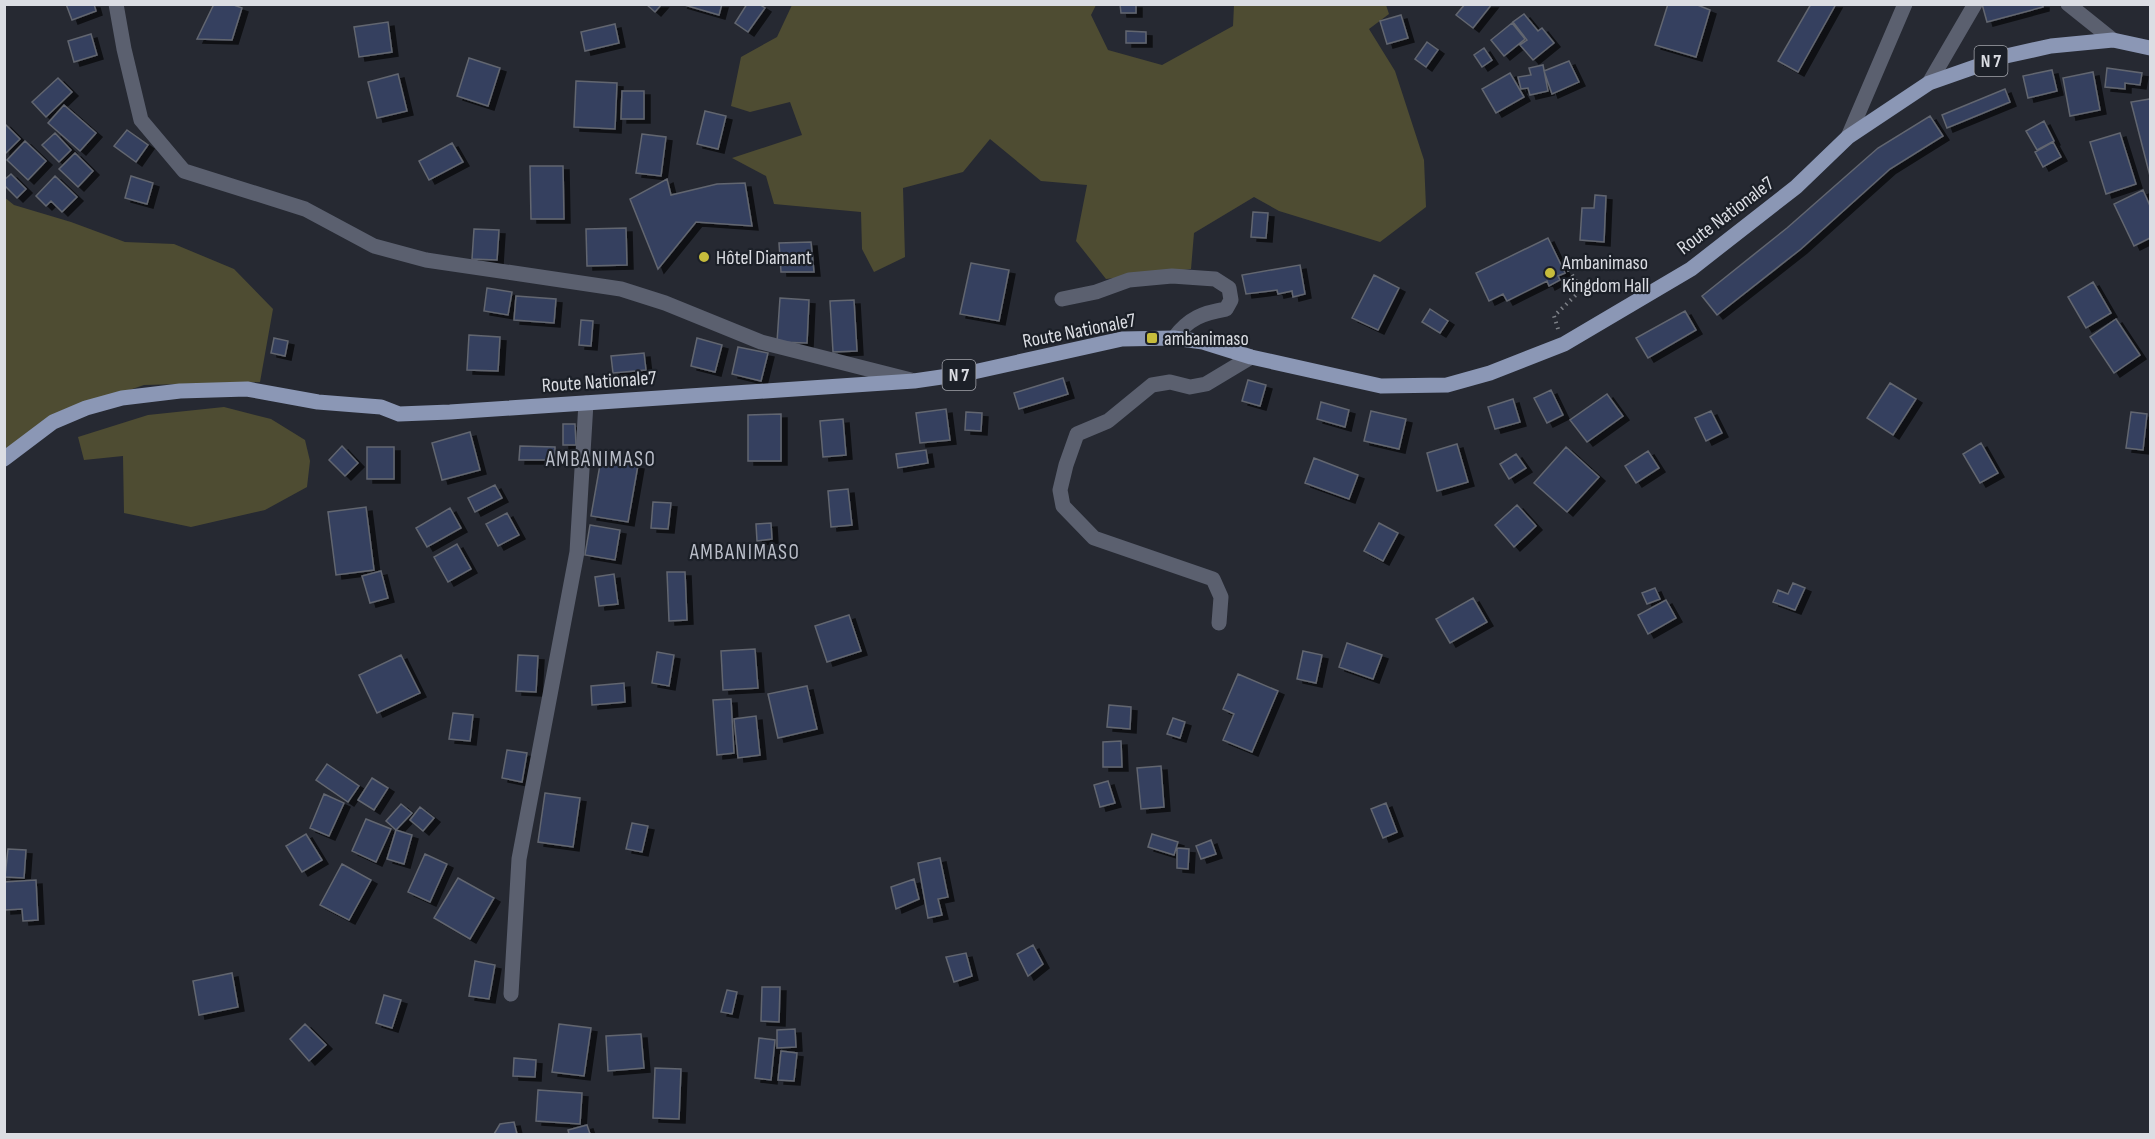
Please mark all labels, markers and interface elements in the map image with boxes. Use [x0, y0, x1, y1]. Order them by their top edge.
road number: N 7 [1974, 46, 2008, 76]
street label: Route Nationale7 [1673, 172, 1779, 260]
place label: Hôtel Diamant [716, 246, 812, 270]
marker: Hôtel Diamant [697, 250, 711, 264]
place label: Ambanimaso Kingdom Hall [1561, 251, 1649, 298]
marker: Ambanimaso Kingdom Hall [1543, 266, 1557, 280]
street label: Route Nationale7 [1021, 308, 1138, 354]
place label: ambanimaso [1164, 327, 1249, 351]
marker: ambanimaso [1145, 331, 1159, 345]
road number: N 7 [942, 360, 976, 390]
street label: Route Nationale7 [541, 366, 657, 398]
district label: AMBANIMASO [545, 447, 656, 472]
district label: AMBANIMASO [689, 540, 800, 565]

